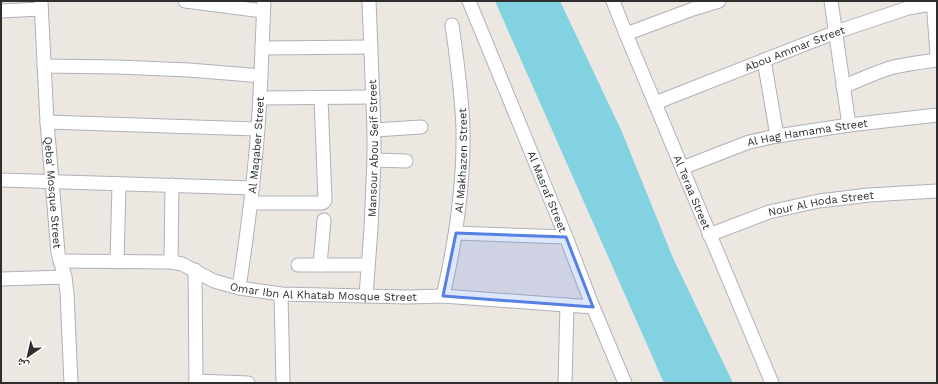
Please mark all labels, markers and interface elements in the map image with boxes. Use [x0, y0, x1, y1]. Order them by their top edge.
street label: Abou Ammar Street [743, 23, 847, 74]
street label: Mansour Abou Seif Street [365, 79, 381, 217]
street label: Al Maqaber Street [246, 96, 267, 194]
street label: Al Makhazen Street [452, 107, 470, 214]
street label: Al Hag Hamama Street [746, 117, 869, 149]
street label: Qeba' Mosque Street [41, 136, 64, 250]
street label: Al Masraf Street [524, 149, 569, 235]
street label: Al Teraa Street [671, 153, 713, 232]
street label: Nour Al Hoda Street [767, 189, 875, 219]
street label: Omar Ibn Al Khatab Mosque Street [228, 280, 417, 304]
north arrow [8, 336, 48, 376]
text: ش [14, 354, 32, 373]

